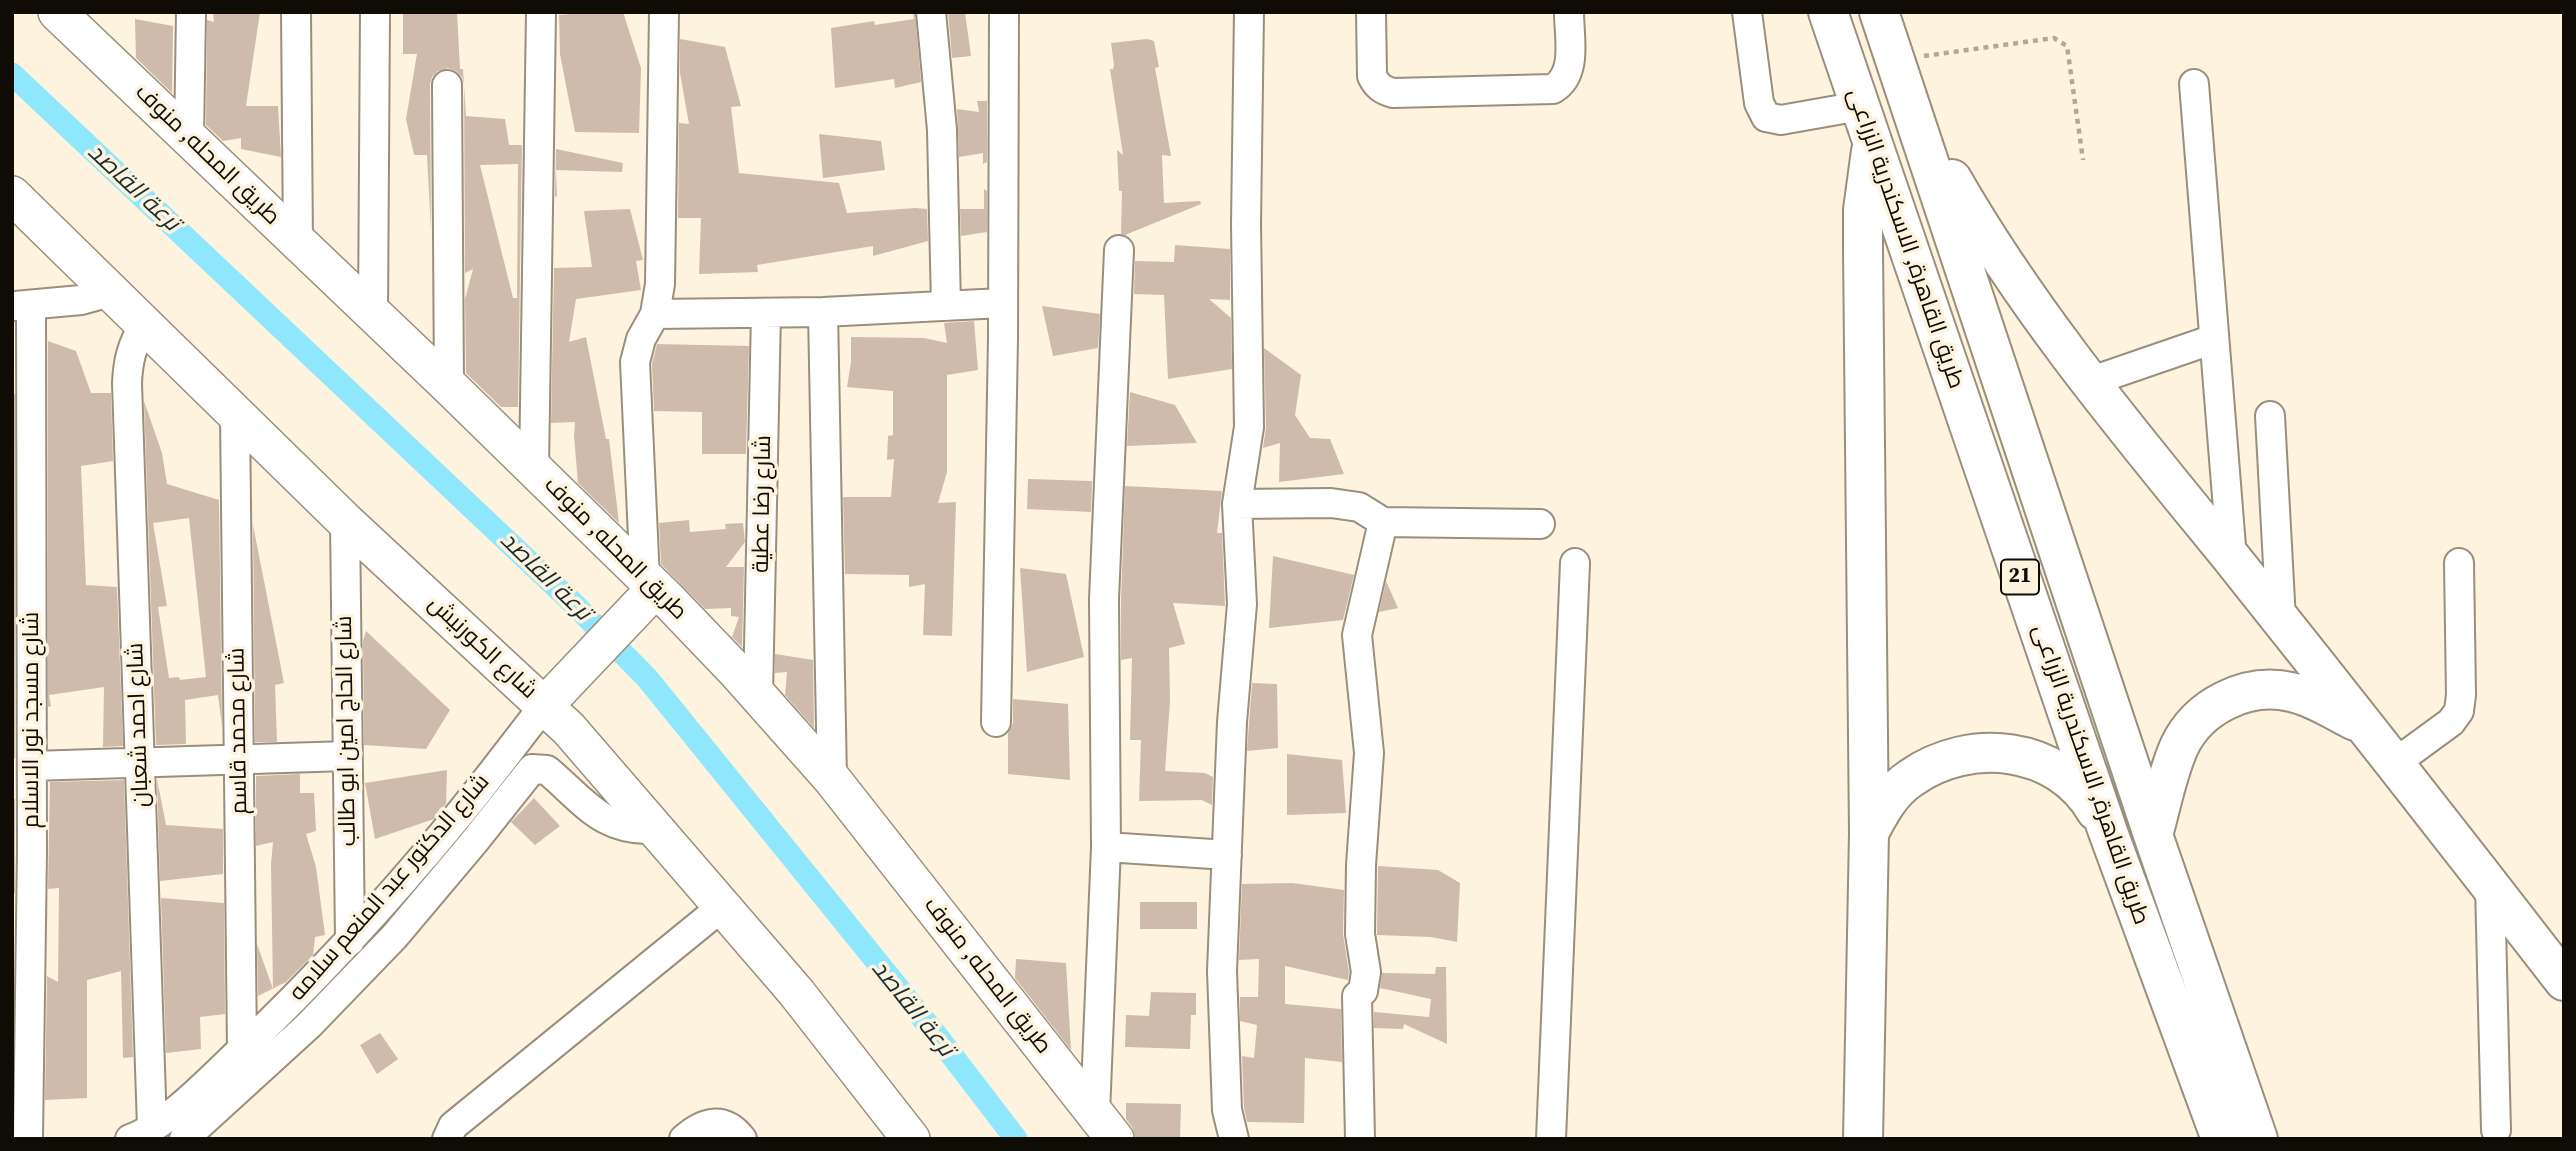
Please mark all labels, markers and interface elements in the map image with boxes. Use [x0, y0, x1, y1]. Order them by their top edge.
street label: طريق المحله, منوف [129, 79, 285, 231]
street label: طريق القاهرة, الاسكندرية الزراعى [1841, 85, 1969, 393]
water label: ترعة القاصد [81, 138, 185, 238]
street label: شارع رضا عطية [748, 435, 778, 573]
street label: طريق المحله, منوف [538, 472, 692, 626]
water label: ترعة القاصد [494, 527, 596, 627]
road number: 21 [2001, 560, 2039, 594]
street label: شارع الكورنيش [422, 591, 542, 705]
street label: شارع مسجد نور الاسلام [18, 612, 46, 828]
street label: شارع الحاج امين ابو طالب [331, 615, 363, 847]
street label: طريق القاهرة, الاسكندرية الزراعى [2026, 621, 2154, 929]
street label: شارع احمد شعبان [122, 642, 156, 808]
street label: شارع محمد قاسم [224, 647, 254, 815]
street label: شارع الدكتور عبد المنعم سلامه [284, 769, 496, 1007]
street label: طريق المحله, منوف [917, 892, 1057, 1060]
water label: ترعة القاصد [865, 955, 959, 1063]

